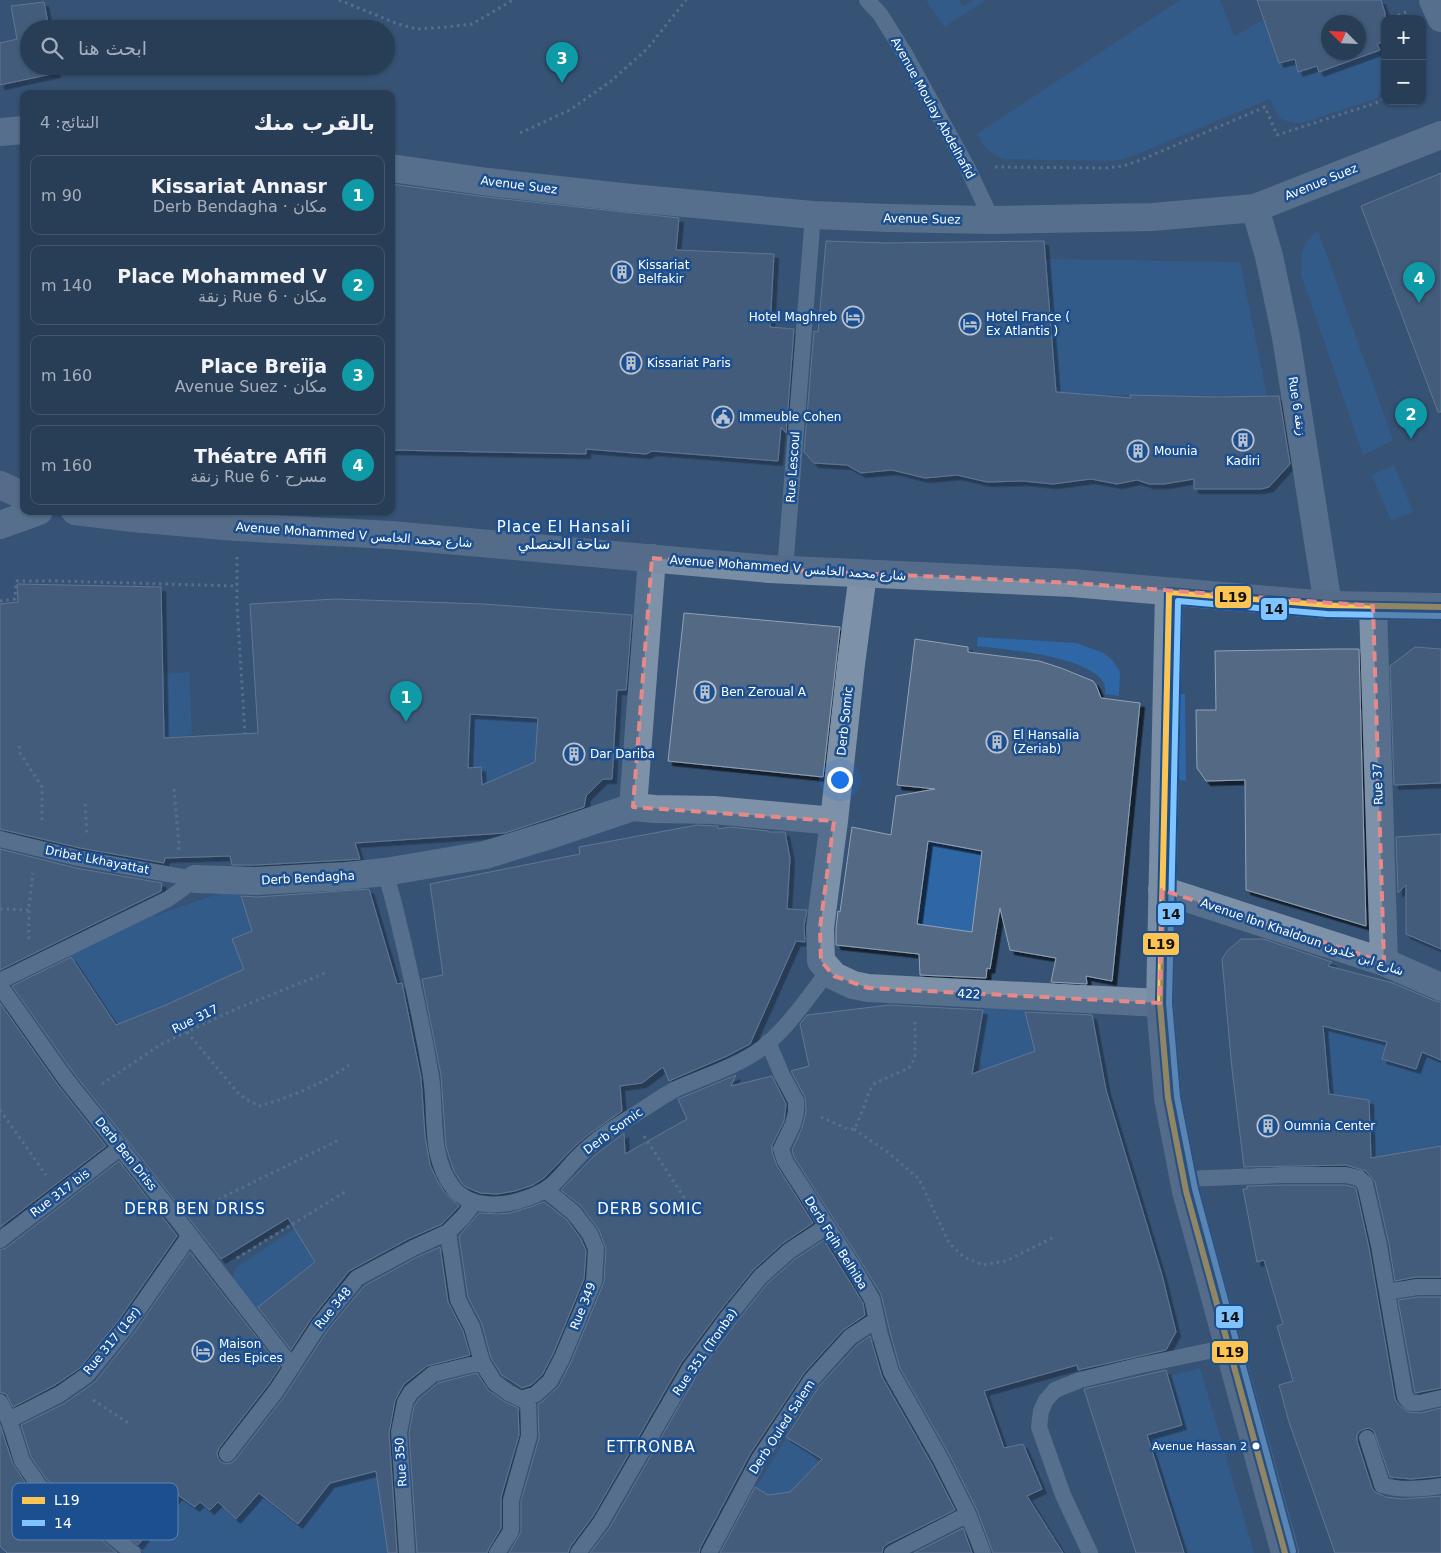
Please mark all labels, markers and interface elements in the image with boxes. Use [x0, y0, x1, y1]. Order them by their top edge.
north arrow [1321, 15, 1366, 60]
map controls [1381, 15, 1426, 105]
button: + [1381, 15, 1426, 60]
search box [20, 20, 395, 75]
icon: search [38, 34, 66, 62]
street label: Avenue Moulay Abdelhafid [888, 35, 978, 181]
text: ابحث هنا [78, 37, 147, 59]
pin: 3 [546, 42, 578, 83]
button: − [1381, 60, 1426, 105]
text: بالقرب منك [254, 111, 375, 135]
text: النتائج: 4 [40, 113, 99, 132]
street label: Avenue Suez [1283, 161, 1359, 203]
street label: Avenue Suez [480, 173, 558, 197]
text: Kissariat Annasr [151, 175, 327, 197]
text: 90 m [41, 186, 82, 205]
text: 1 [352, 186, 364, 205]
text: مكان · Derb Bendagha [153, 197, 327, 216]
street label: Avenue Suez [883, 211, 961, 227]
place label: Kissariat Belfakir [638, 258, 690, 286]
building icon: Kissariat Belfakir [610, 260, 634, 284]
pin: 4 [1403, 262, 1435, 303]
text: Place Mohammed V [117, 265, 327, 287]
text: 140 m [41, 276, 92, 295]
text: 2 [352, 276, 364, 295]
text: مكان · Rue 6 زنقة [198, 287, 327, 306]
hotel icon: Hotel Maghreb [841, 305, 865, 329]
place label: Hotel Maghreb [749, 310, 837, 324]
place label: Hotel France ( Ex Atlantis ) [986, 310, 1070, 338]
hotel icon: Hotel France ( Ex Atlantis ) [958, 312, 982, 336]
building icon: Kissariat Paris [619, 351, 643, 375]
text: Place Breïja [200, 355, 327, 377]
place label: Kissariat Paris [647, 356, 731, 370]
text: 160 m [41, 366, 92, 385]
text: 3 [352, 366, 364, 385]
street label: Rue 6 زنقة [1284, 375, 1309, 437]
text: مكان · Avenue Suez [175, 377, 327, 396]
pin: 2 [1395, 398, 1427, 439]
public building icon: Immeuble Cohen [711, 405, 735, 429]
place label: Immeuble Cohen [739, 410, 841, 424]
building icon: Kadiri [1231, 428, 1255, 452]
street label: Rue Lescoul [784, 431, 802, 503]
building icon: Mounia [1126, 439, 1150, 463]
place label: Mounia [1154, 444, 1198, 458]
text: Théatre Afifi [194, 445, 327, 467]
place label: Kadiri [1226, 454, 1260, 468]
text: 160 m [41, 456, 92, 475]
text: 4 [352, 456, 364, 475]
text: مسرح · Rue 6 زنقة [190, 467, 327, 486]
district label: Place El Hansali ساحة الحنصلي [497, 518, 631, 554]
street label: Avenue Mohammed V شارع محمد الخامس [235, 520, 473, 551]
street label: Avenue Mohammed V شارع محمد الخامس [669, 553, 907, 584]
line badge: L19 [1214, 585, 1252, 609]
text: L19 [1219, 589, 1247, 605]
line badge: 14 [1260, 597, 1288, 621]
text: 14 [1264, 601, 1284, 617]
building icon: Ben Zeroual A [693, 680, 717, 704]
pin: 1 [390, 681, 422, 722]
place label: Ben Zeroual A [721, 685, 807, 699]
street label: Derb Somic [834, 686, 856, 756]
place label: El Hansalia (Zeriab) [1013, 728, 1079, 756]
building icon: El Hansalia (Zeriab) [985, 730, 1009, 754]
building icon: Dar Dariba [562, 742, 586, 766]
place label: Dar Dariba [590, 747, 655, 761]
street label: Rue 37 [1370, 763, 1386, 805]
your location [827, 767, 853, 793]
street label: Dribat Lkhayattat [44, 843, 150, 877]
street label: Derb Bendagha [261, 869, 355, 887]
street label: Avenue Ibn Khaldoun شارع ابن خلدون [1198, 896, 1405, 979]
line badge: 14 [1157, 902, 1185, 926]
text: 14 [1161, 906, 1181, 922]
line badge: L19 [1142, 932, 1180, 956]
text: L19 [1147, 936, 1175, 952]
street label: 422 [957, 986, 981, 1002]
street label: Rue 317 [170, 1002, 220, 1036]
street label: Derb Somic [581, 1105, 645, 1157]
building icon: Oumnia Center [1256, 1114, 1280, 1138]
street label: Derb Ben Driss [92, 1115, 160, 1193]
place label: Oumnia Center [1284, 1119, 1375, 1133]
street label: Rue 317 bis [28, 1166, 92, 1220]
street label: Derb Fqih Belhiba [802, 1194, 870, 1292]
district label: DERB BEN DRISS [124, 1200, 266, 1218]
district label: DERB SOMIC [597, 1200, 703, 1218]
street label: Rue 349 [567, 1280, 599, 1332]
street label: Rue 348 [312, 1284, 354, 1332]
street label: Rue 317 (1er) [81, 1304, 143, 1378]
line badge: 14 [1215, 1305, 1244, 1329]
street label: Rue 351 (Tronba) [670, 1306, 740, 1398]
text: 14 [1220, 1309, 1240, 1325]
place label: Maison des Epices [219, 1337, 283, 1365]
hotel icon: Maison des Epices [191, 1339, 215, 1363]
line badge: L19 [1211, 1340, 1249, 1364]
text: L19 [1216, 1344, 1244, 1360]
street label: Derb Ouled Salem [746, 1377, 818, 1477]
street label: Rue 350 [392, 1437, 410, 1487]
district label: ETTRONBA [606, 1438, 696, 1456]
place label: Avenue Hassan 2 [1152, 1440, 1247, 1453]
marker: Avenue Hassan 2 [1251, 1441, 1261, 1451]
legend [12, 1483, 178, 1540]
text: L19 [54, 1492, 80, 1508]
text: 14 [54, 1515, 72, 1531]

